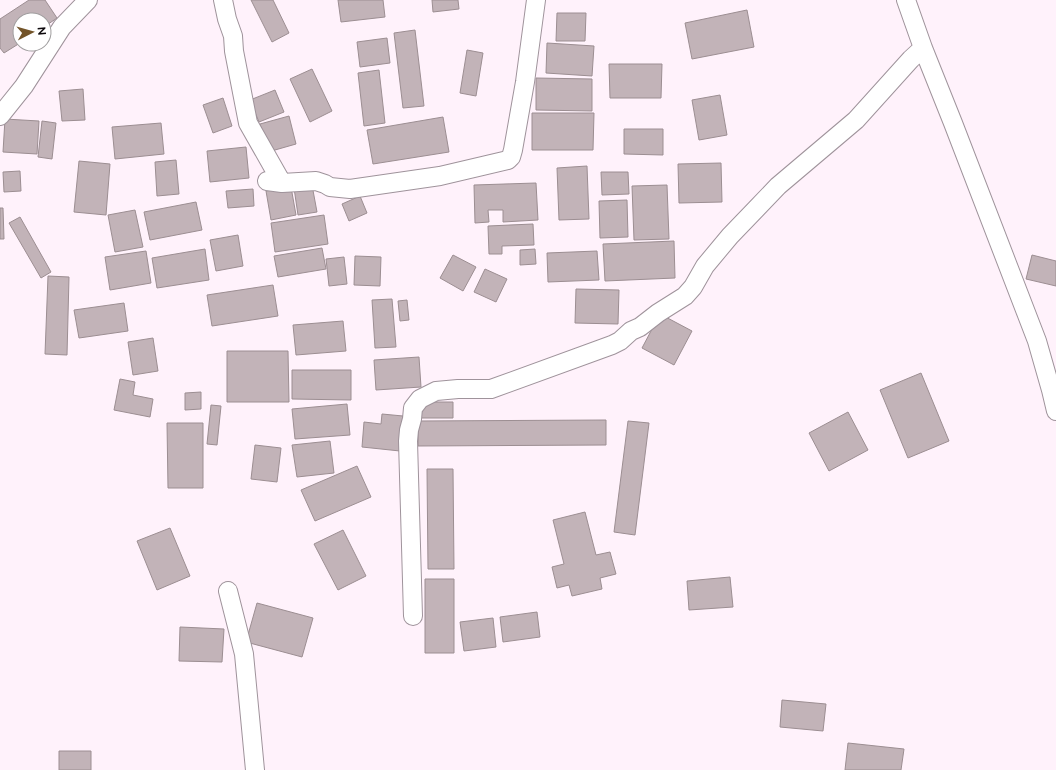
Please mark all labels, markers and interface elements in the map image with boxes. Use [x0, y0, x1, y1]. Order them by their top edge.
north arrow [12, 12, 52, 52]
text: N [35, 26, 48, 36]

